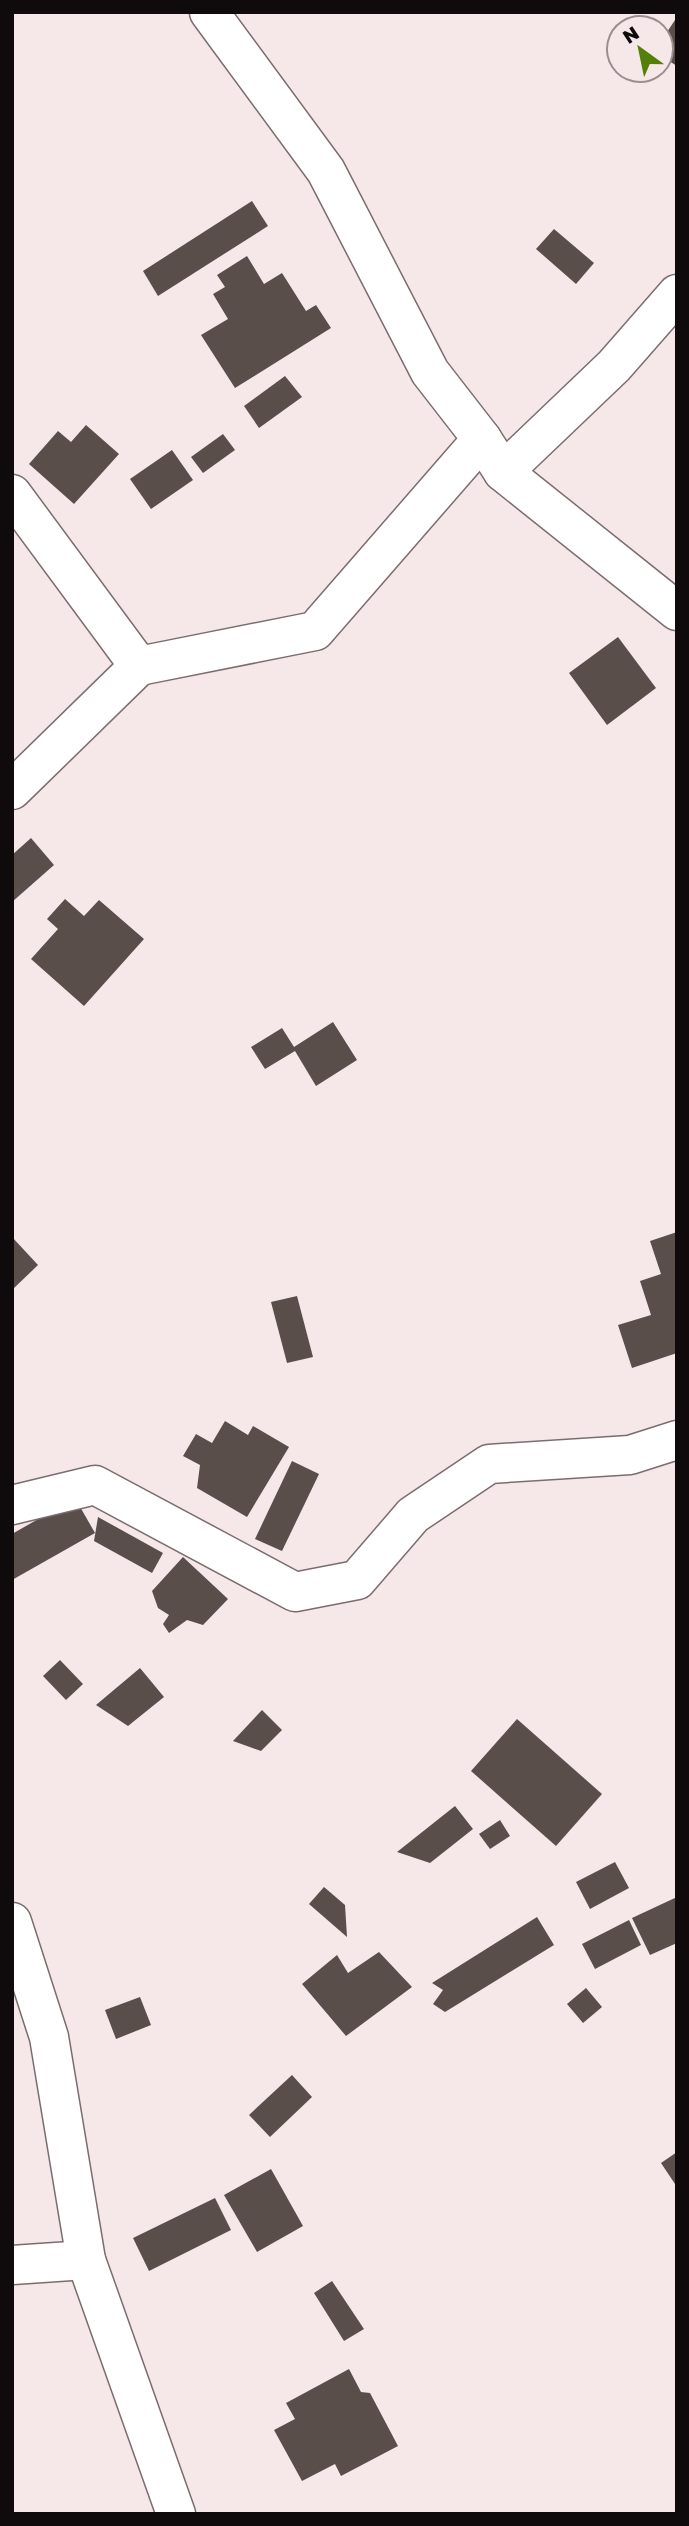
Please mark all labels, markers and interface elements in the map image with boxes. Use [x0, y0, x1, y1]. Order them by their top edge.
north arrow [605, 14, 675, 84]
text: N [618, 21, 643, 48]

